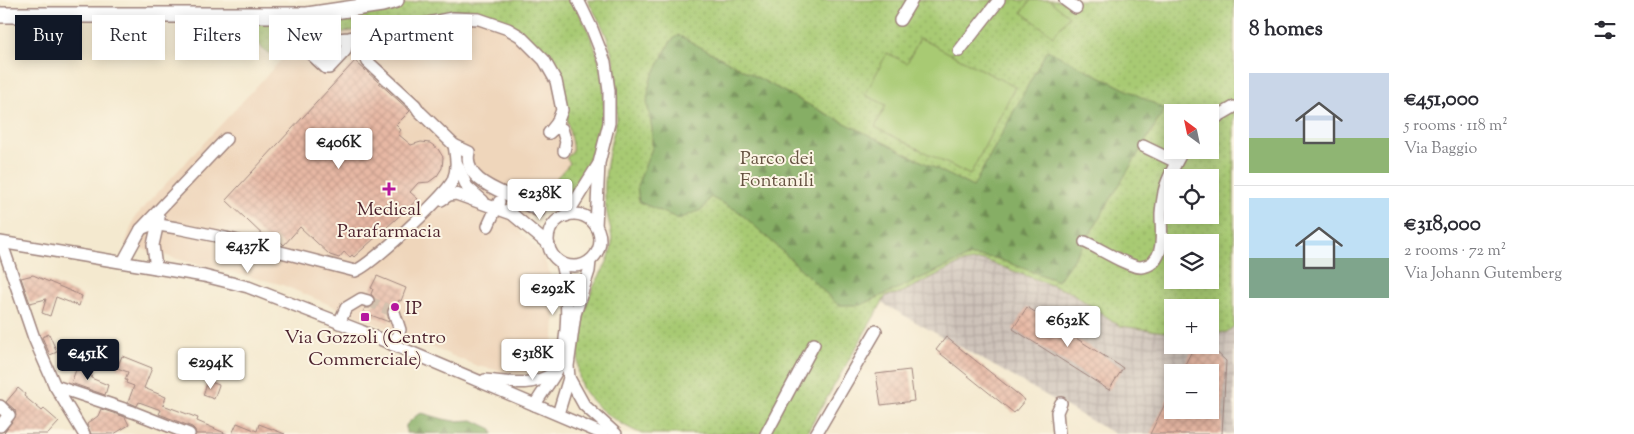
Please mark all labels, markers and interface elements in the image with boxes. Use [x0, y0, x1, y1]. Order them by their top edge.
chip: Buy [15, 15, 82, 60]
chip: Rent [92, 15, 165, 60]
chip: Filters [175, 15, 259, 60]
chip: New [269, 15, 341, 60]
chip: Apartment [351, 15, 472, 60]
text: 8 homes [1249, 15, 1323, 45]
icon: filters [1591, 16, 1619, 44]
text: €451,000 [1404, 85, 1479, 115]
icon: home [1289, 93, 1349, 153]
north arrow [1164, 104, 1219, 159]
map controls [1164, 104, 1219, 419]
text: 5 rooms · 118 m² [1404, 115, 1508, 138]
pin: €406K [304, 128, 374, 170]
text: €406K [316, 132, 362, 155]
text: Via Baggio [1404, 138, 1477, 161]
park label: Parco dei Fontanili [740, 146, 814, 195]
button: locate [1164, 169, 1219, 224]
pin: €238K [505, 178, 575, 221]
marker: Medical Parafarmacia [383, 183, 395, 195]
text: €238K [518, 183, 562, 206]
place label: Medical Parafarmacia [337, 197, 441, 246]
text: €318,000 [1404, 210, 1481, 240]
icon: home [1289, 218, 1349, 278]
pin: €437K [213, 232, 283, 274]
button: layers [1164, 234, 1219, 289]
text: €437K [226, 236, 270, 259]
text: 2 rooms · 72 m² [1404, 240, 1506, 263]
text: Via Johann Gutemberg [1404, 263, 1562, 286]
pin: €292K [518, 274, 588, 316]
text: €292K [531, 278, 575, 301]
place label: IP [405, 296, 422, 323]
button: + [1164, 299, 1219, 354]
marker: IP [389, 301, 401, 313]
pin: €632K [1033, 306, 1103, 348]
text: €632K [1046, 310, 1090, 333]
marker: Via Gozzoli (Centro Commerciale) [359, 311, 371, 323]
place label: Via Gozzoli (Centro Commerciale) [284, 325, 446, 374]
pin: €451K [53, 338, 123, 381]
pin: €318K [498, 338, 568, 381]
text: €451K [68, 343, 108, 366]
text: €318K [512, 343, 554, 366]
pin: €294K [176, 348, 246, 390]
text: €294K [189, 352, 233, 375]
button: − [1164, 364, 1219, 419]

